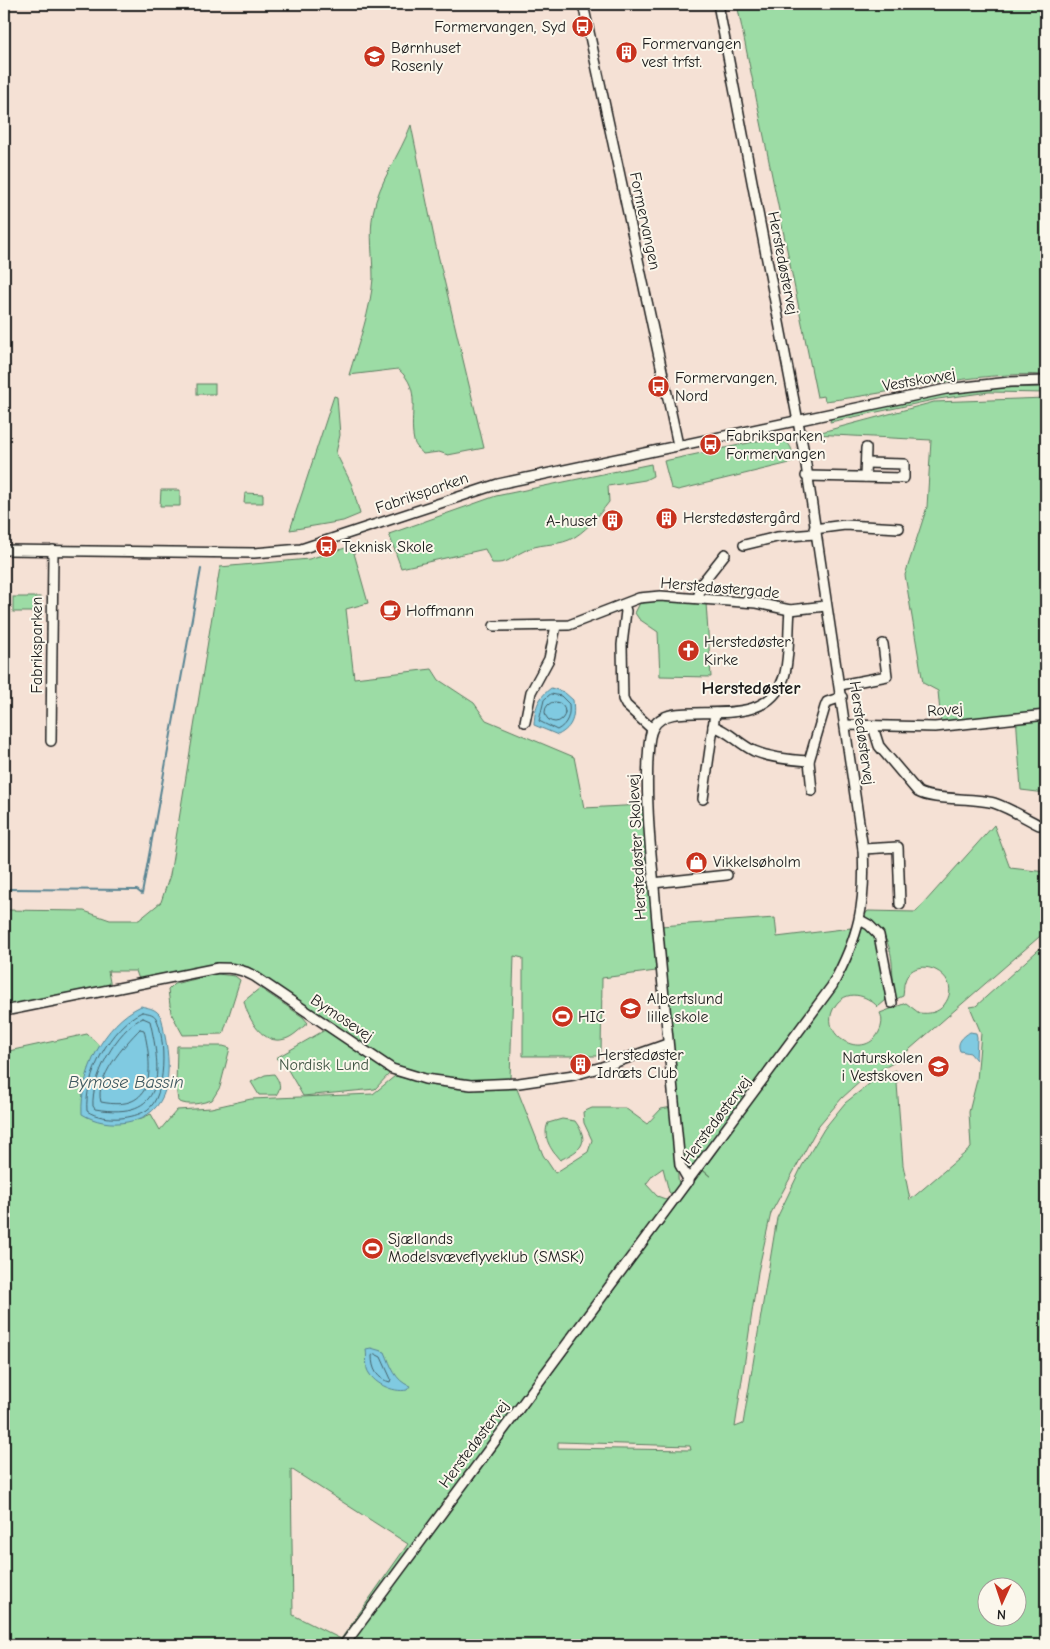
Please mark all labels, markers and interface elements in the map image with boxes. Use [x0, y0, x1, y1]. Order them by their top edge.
bus stop icon: Formervangen, Syd [570, 15, 594, 39]
place label: Formervangen, Syd [434, 18, 566, 36]
place label: Formervangen vest trfst. [641, 35, 742, 71]
place label: Børnhuset Rosenly [391, 39, 461, 75]
building icon: Formervangen vest trfst. [614, 41, 638, 65]
school or university icon: Børnhuset Rosenly [363, 45, 387, 69]
street label: Formervangen [626, 170, 664, 272]
street label: Herstedøstervej [764, 210, 802, 316]
street label: Vestskovvej [881, 365, 957, 395]
place label: Formervangen, Nord [675, 369, 777, 405]
bus stop icon: Formervangen, Nord [647, 375, 671, 399]
place label: Fabriksparken, Formervangen [726, 427, 826, 463]
bus stop icon: Fabriksparken, Formervangen [698, 433, 722, 457]
street label: Fabriksparken [373, 469, 471, 517]
building icon: Herstedøstergård [655, 506, 679, 530]
building icon: A-huset [601, 509, 625, 533]
place label: Herstedøstergård [683, 509, 800, 527]
place label: A-huset [546, 512, 597, 530]
bus stop icon: Teknisk Skole [314, 535, 338, 559]
place label: Teknisk Skole [342, 538, 433, 556]
street label: Herstedøstergade [660, 574, 780, 602]
street label: Fabriksparken [28, 597, 46, 693]
cafe icon: Hoffmann [378, 599, 402, 623]
place label: Hoffmann [406, 602, 474, 620]
place label: Herstedøster Kirke [704, 633, 791, 669]
church icon: Herstedøster Kirke [676, 639, 700, 663]
district label: Herstedøster [702, 678, 801, 699]
street label: Herstedøstervej [846, 680, 878, 786]
street label: Rovej [927, 700, 963, 720]
street label: Herstedøster Skolevej [624, 773, 650, 921]
shop icon: Vikkelsøholm [685, 850, 709, 874]
place label: Vikkelsøholm [713, 853, 801, 871]
place label: Albertslund lille skole [647, 990, 723, 1026]
street label: Bymosevej [307, 991, 377, 1045]
school or university icon: Albertslund lille skole [619, 996, 643, 1020]
sports icon: HIC [550, 1005, 574, 1029]
place label: HIC [578, 1008, 605, 1026]
place label: Herstedøster Idræts Club [597, 1046, 684, 1082]
place label: Naturskolen i Vestskoven [842, 1049, 923, 1085]
building icon: Herstedøster Idræts Club [569, 1052, 593, 1076]
school or university icon: Naturskolen i Vestskoven [927, 1055, 951, 1079]
park label: Nordisk Lund [279, 1056, 369, 1074]
water label: Bymose Bassin [68, 1072, 184, 1093]
street label: Herstedøstervej [677, 1073, 755, 1167]
place label: Sjællands Modelsvæveflyveklub (SMSK) [388, 1230, 584, 1266]
sports icon: Sjællands Modelsvæveflyveklub (SMSK) [360, 1236, 384, 1260]
street label: Herstedøstervej [435, 1397, 513, 1491]
north arrow [978, 1576, 1028, 1626]
text: N [996, 1606, 1006, 1623]

